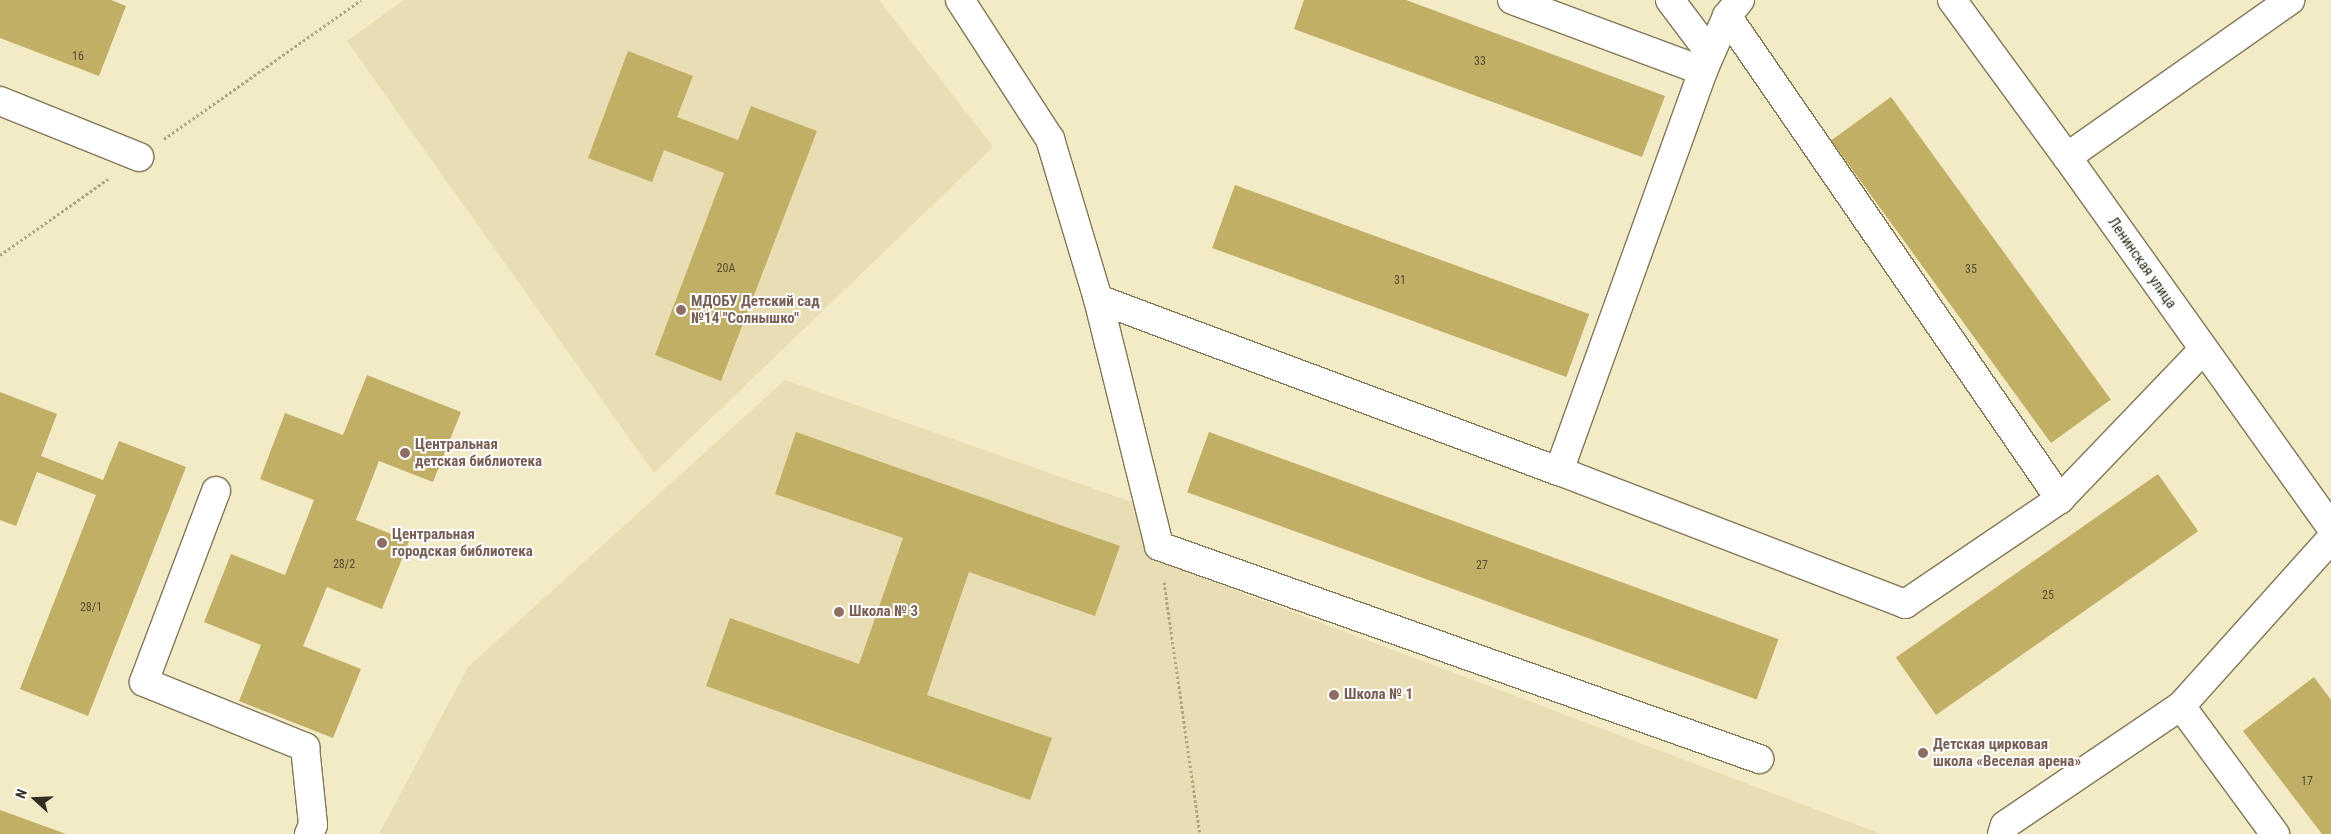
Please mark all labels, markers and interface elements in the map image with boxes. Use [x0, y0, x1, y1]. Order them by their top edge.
house number: 16 [72, 50, 84, 64]
house number: 33 [1474, 55, 1486, 69]
street label: Ленинская улица [2104, 214, 2180, 312]
house number: 20А [717, 262, 735, 276]
house number: 35 [1965, 263, 1977, 277]
house number: 31 [1394, 274, 1406, 288]
place label: МДОБУ Детский сад №14 "Солнышко" [691, 292, 820, 327]
marker: МДОБУ Детский сад №14 "Солнышко" [675, 304, 687, 316]
place label: Центральная детская библиотека [415, 435, 542, 470]
marker: Центральная детская библиотека [399, 447, 411, 459]
place label: Центральная городская библиотека [392, 525, 533, 560]
marker: Центральная городская библиотека [376, 537, 388, 549]
house number: 28/2 [333, 558, 355, 572]
house number: 27 [1476, 559, 1488, 573]
house number: 25 [2042, 589, 2054, 603]
house number: 28/1 [80, 601, 102, 615]
place label: Школа № 3 [849, 603, 918, 621]
marker: Школа № 3 [833, 606, 845, 618]
place label: Школа № 1 [1344, 686, 1413, 704]
marker: Школа № 1 [1328, 689, 1340, 701]
place label: Детская цирковая школа «Веселая арена» [1933, 735, 2081, 770]
marker: Детская цирковая школа «Веселая арена» [1917, 747, 1929, 759]
north arrow [10, 774, 60, 824]
house number: 17 [2301, 775, 2313, 789]
text: N [12, 787, 30, 801]

